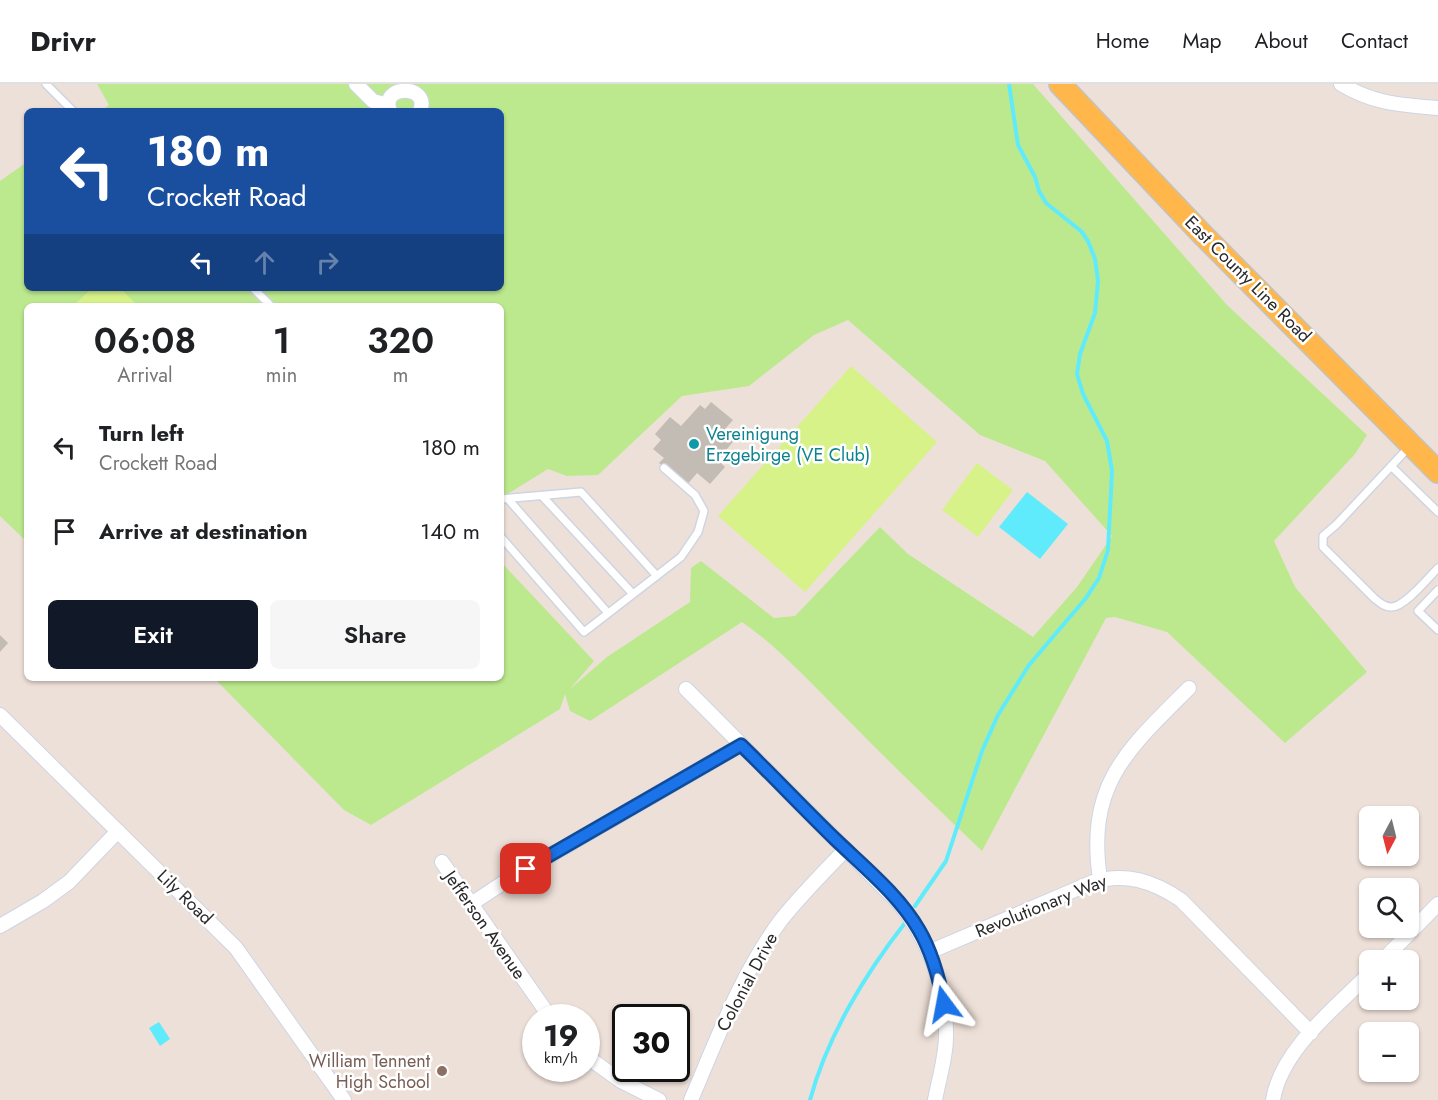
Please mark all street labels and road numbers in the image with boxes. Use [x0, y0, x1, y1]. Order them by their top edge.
street label: East County Line Road [1179, 210, 1317, 348]
street label: Lily Road [151, 864, 219, 930]
street label: Jefferson Avenue [437, 864, 532, 985]
street label: Revolutionary Way [971, 868, 1111, 944]
street label: Colonial Drive [710, 928, 784, 1036]

